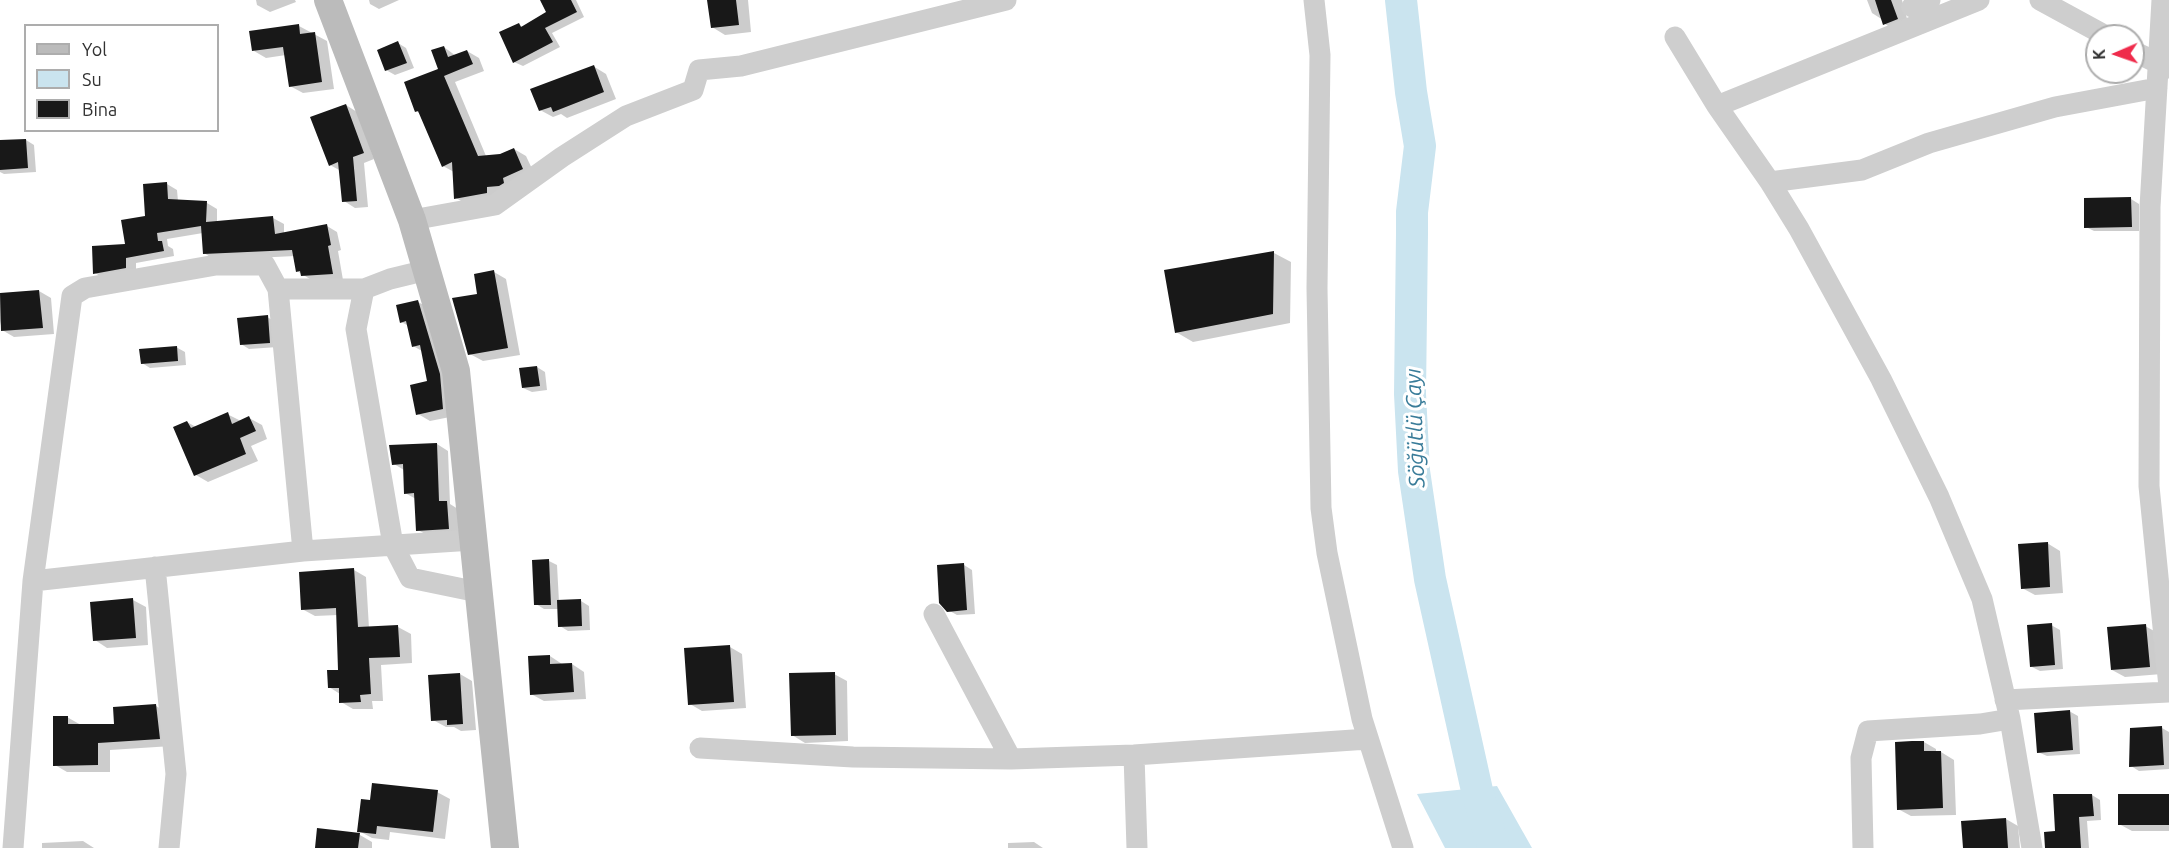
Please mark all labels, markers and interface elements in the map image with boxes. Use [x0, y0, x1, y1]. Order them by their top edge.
legend [24, 24, 219, 132]
north arrow [2085, 24, 2145, 84]
text: Yol [82, 39, 107, 59]
text: K [2090, 49, 2108, 60]
text: Su [82, 69, 102, 89]
text: Bina [82, 99, 117, 119]
water label: Söğütlü Çayı [1400, 368, 1430, 488]

